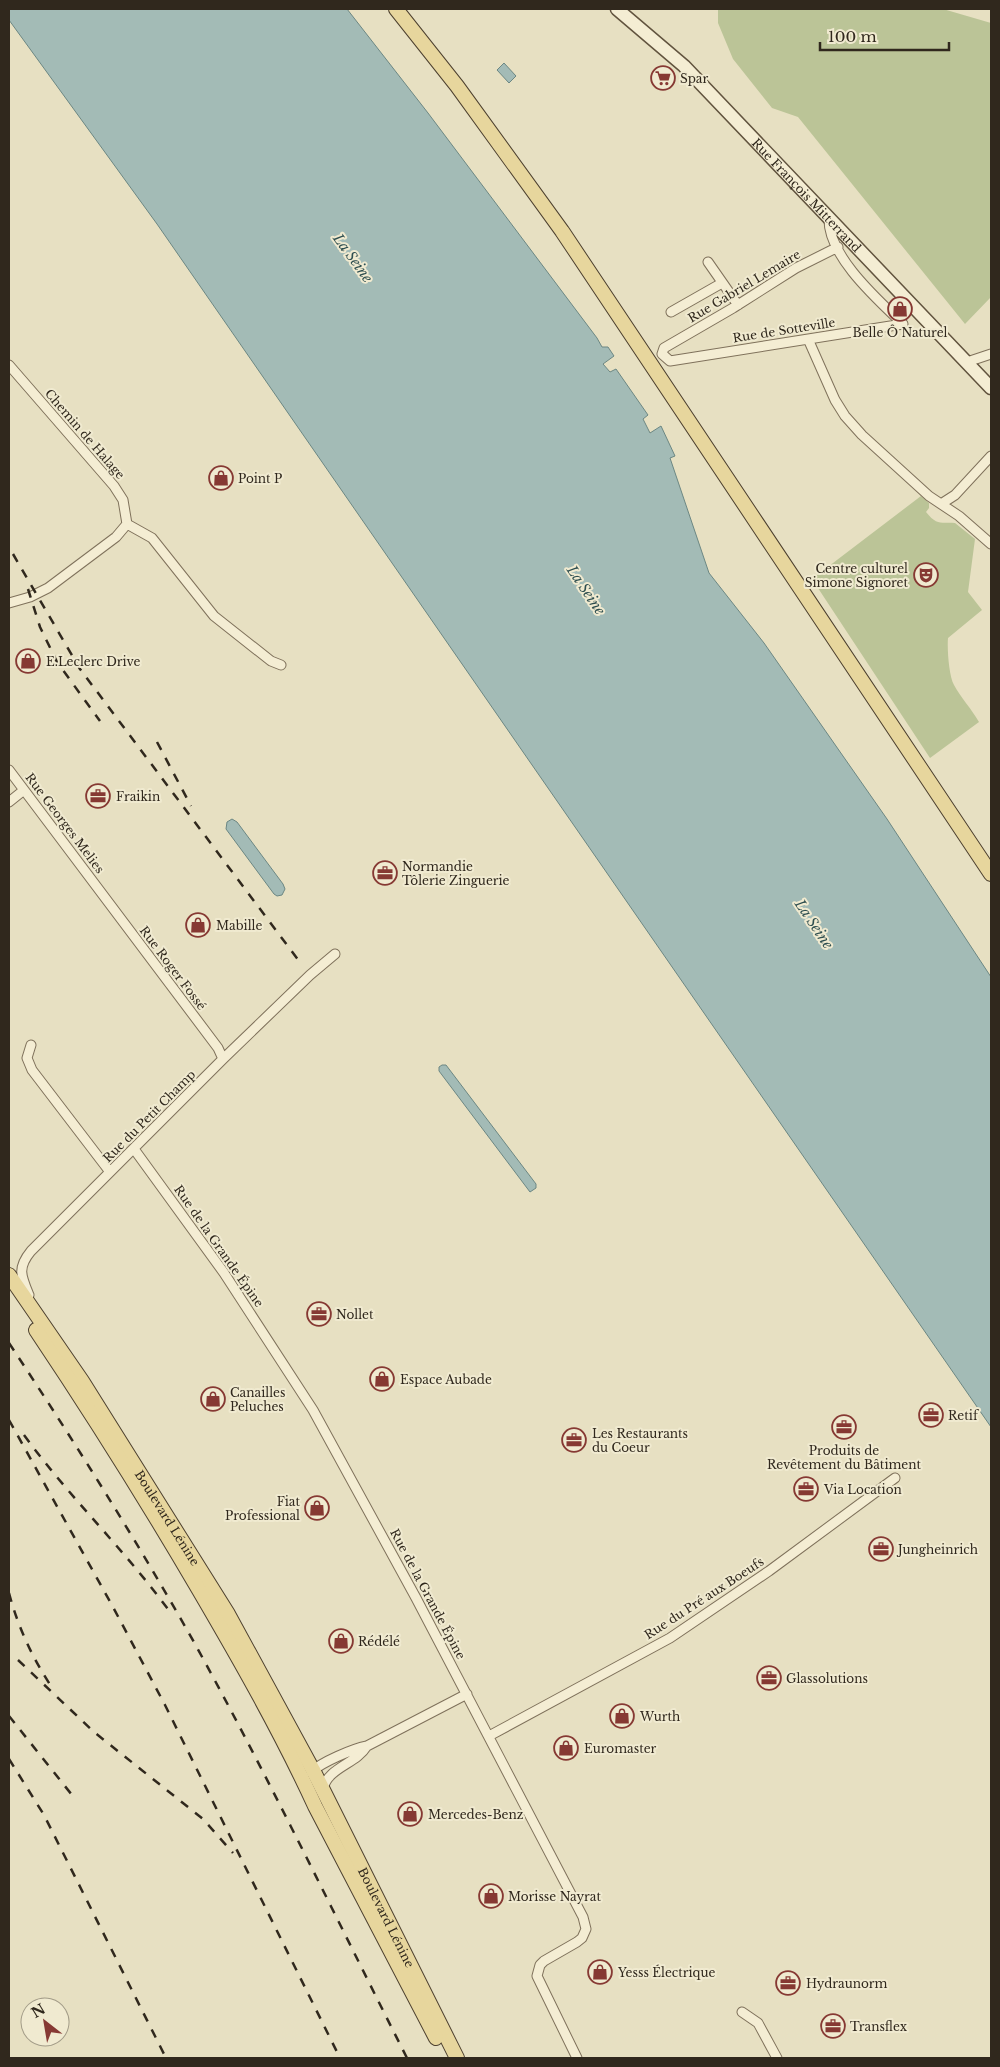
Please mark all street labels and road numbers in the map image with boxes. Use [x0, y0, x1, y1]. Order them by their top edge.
street label: Rue François Mitterrand [749, 135, 865, 255]
street label: Rue Gabriel Lemaire [685, 246, 803, 326]
street label: Rue de Sotteville [732, 314, 837, 346]
street label: Chemin de Halage [42, 386, 128, 482]
street label: Rue Georges Melies [22, 770, 108, 876]
street label: Rue Roger Fossé [137, 923, 209, 1013]
street label: Rue du Petit Champ [100, 1067, 198, 1165]
street label: Rue de la Grande Épine [171, 1181, 268, 1310]
street label: Boulevard Lénine [132, 1467, 203, 1568]
street label: Rue de la Grande Épine [387, 1526, 470, 1662]
street label: Rue du Pré aux Boeufs [642, 1554, 766, 1642]
street label: Boulevard Lénine [355, 1865, 418, 1970]

